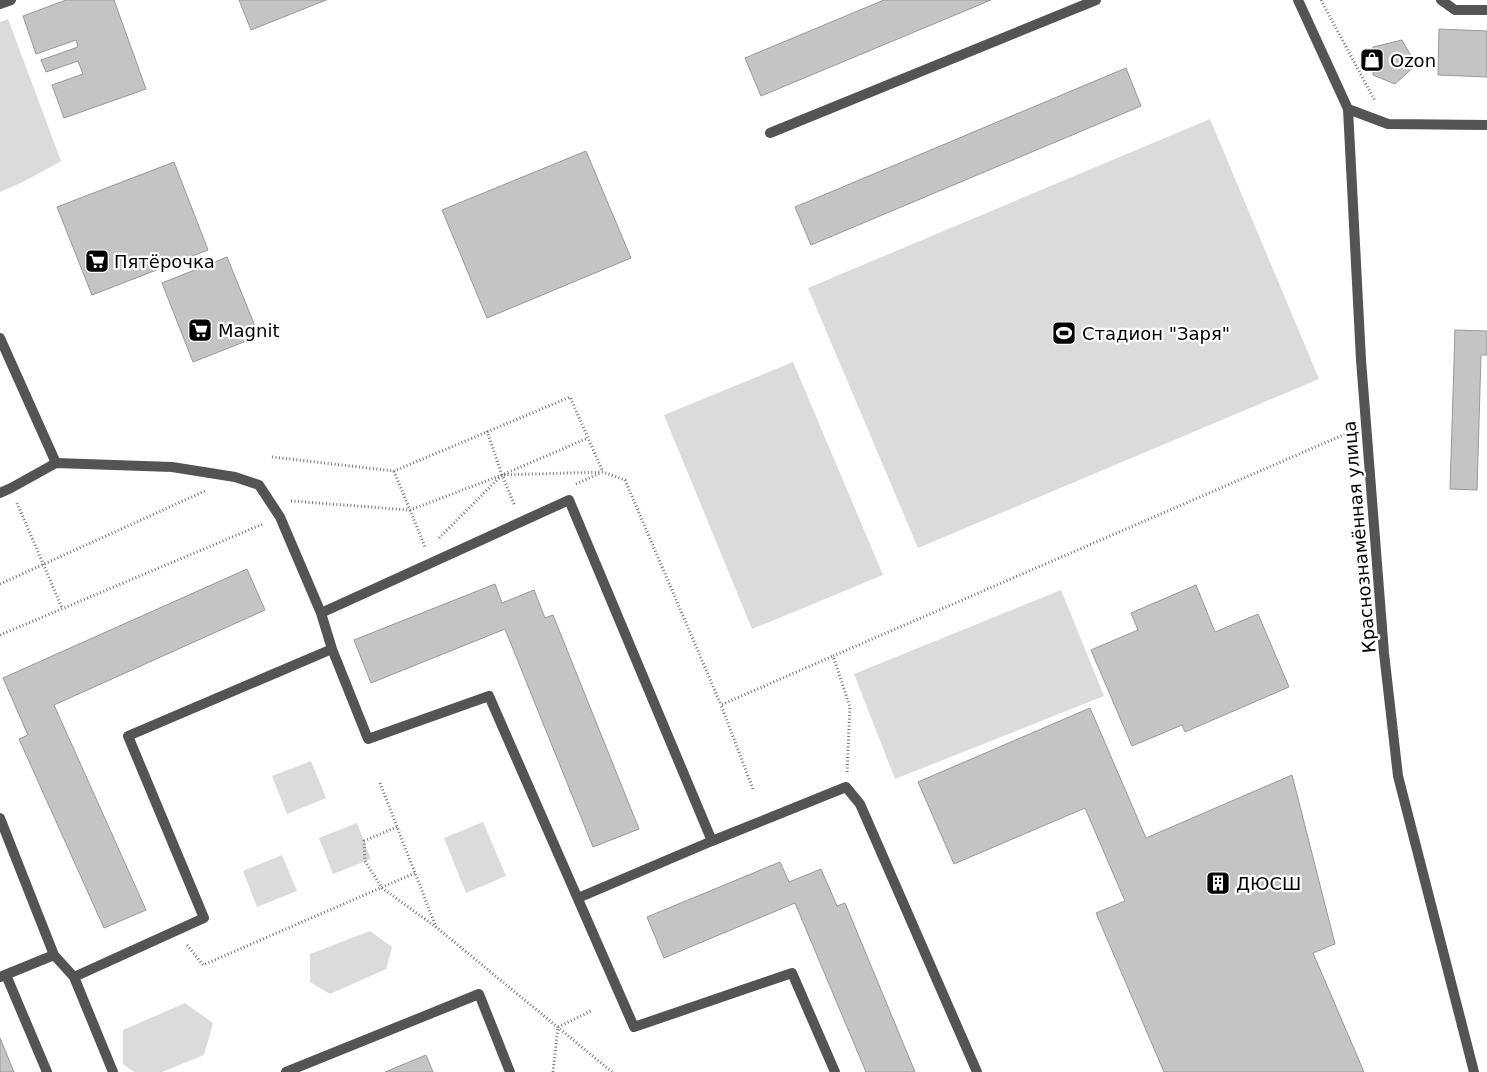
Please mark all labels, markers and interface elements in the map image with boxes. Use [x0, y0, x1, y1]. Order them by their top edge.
shop icon: Ozon [1359, 47, 1385, 73]
place label: Ozon [1390, 50, 1436, 71]
supermarket icon: Пятёрочка [84, 248, 110, 274]
place label: Пятёрочка [114, 251, 215, 272]
supermarket icon: Magnit [187, 317, 213, 343]
place label: Magnit [218, 320, 279, 341]
sports icon: Стадион "Заря" [1051, 320, 1077, 346]
place label: Стадион "Заря" [1082, 323, 1230, 344]
street label: Краснознамённая улица [1338, 420, 1380, 654]
building icon: ДЮСШ [1205, 870, 1231, 896]
place label: ДЮСШ [1236, 873, 1301, 894]

